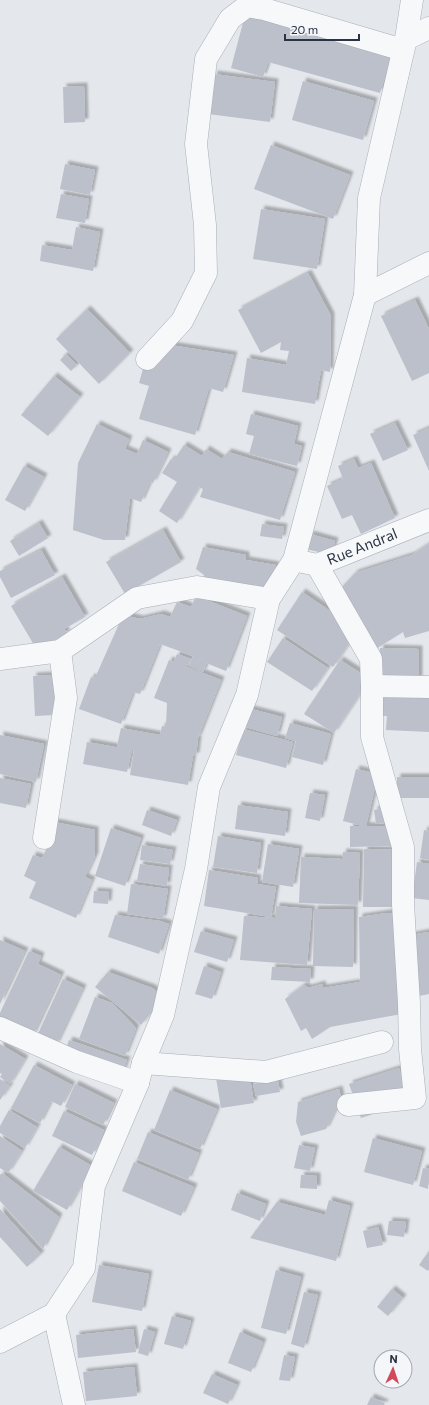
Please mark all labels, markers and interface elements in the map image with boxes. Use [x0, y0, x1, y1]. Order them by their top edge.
scale bar [285, 16, 359, 42]
text: 20 m [291, 22, 318, 36]
street label: Rue Andral [324, 524, 400, 568]
north arrow [373, 1349, 413, 1389]
text: N [389, 1352, 398, 1365]

